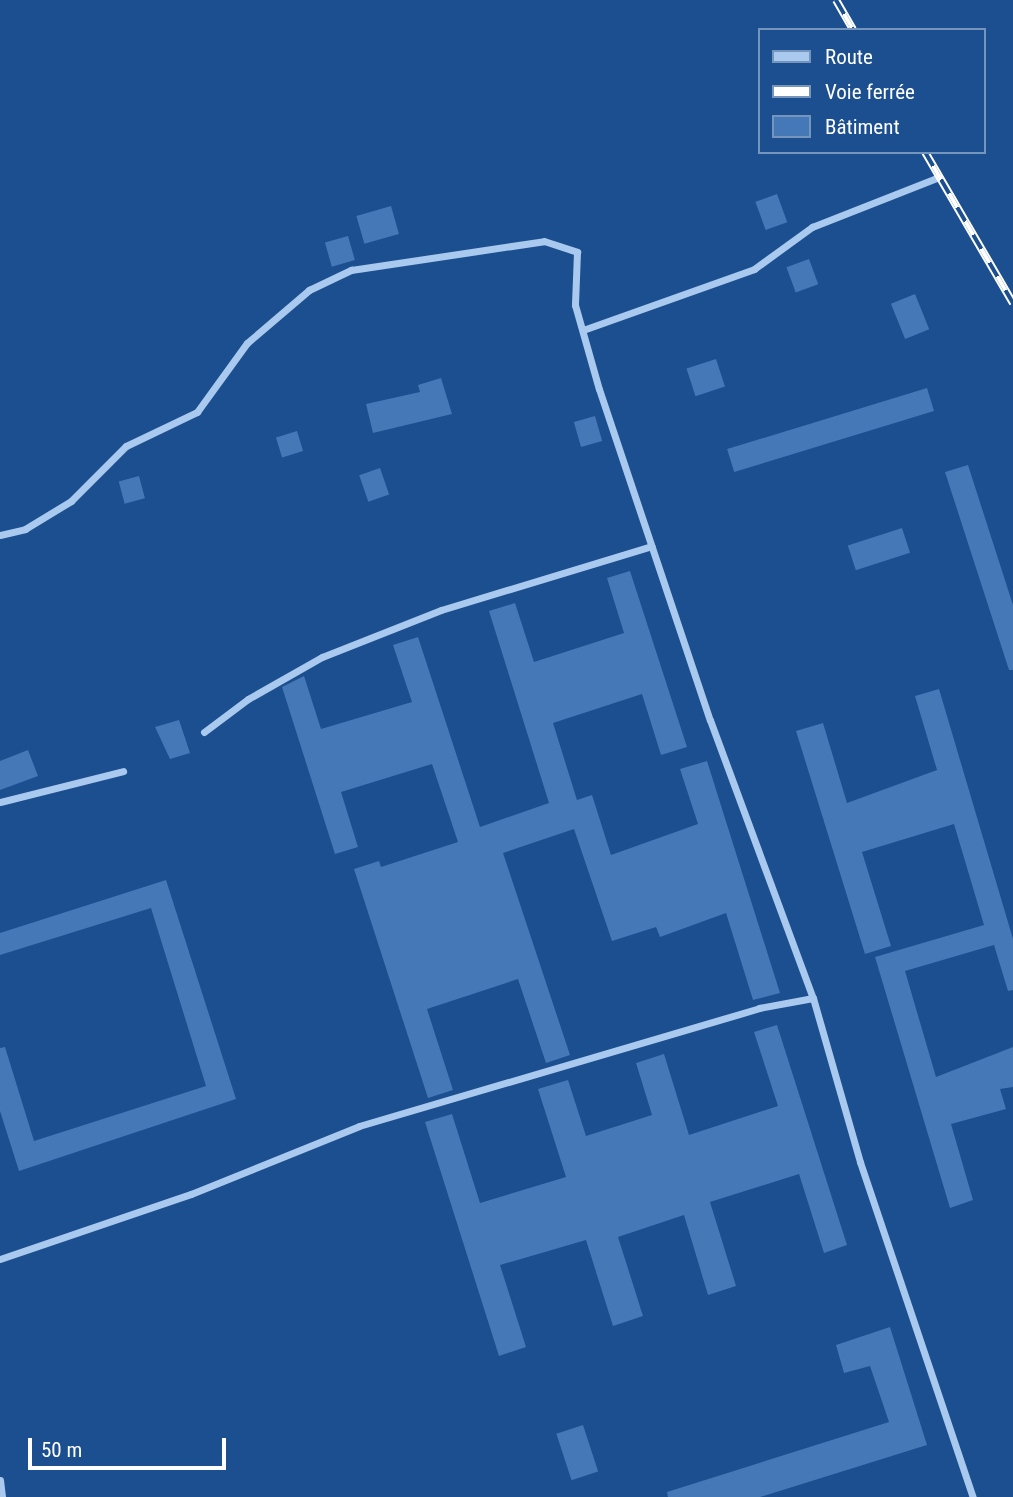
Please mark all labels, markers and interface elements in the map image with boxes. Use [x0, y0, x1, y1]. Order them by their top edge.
legend [758, 28, 985, 154]
text: Route [825, 45, 873, 69]
text: Voie ferrée [825, 80, 915, 104]
text: Bâtiment [825, 115, 900, 139]
scale bar [32, 1424, 229, 1468]
text: 50 m [41, 1438, 82, 1462]

